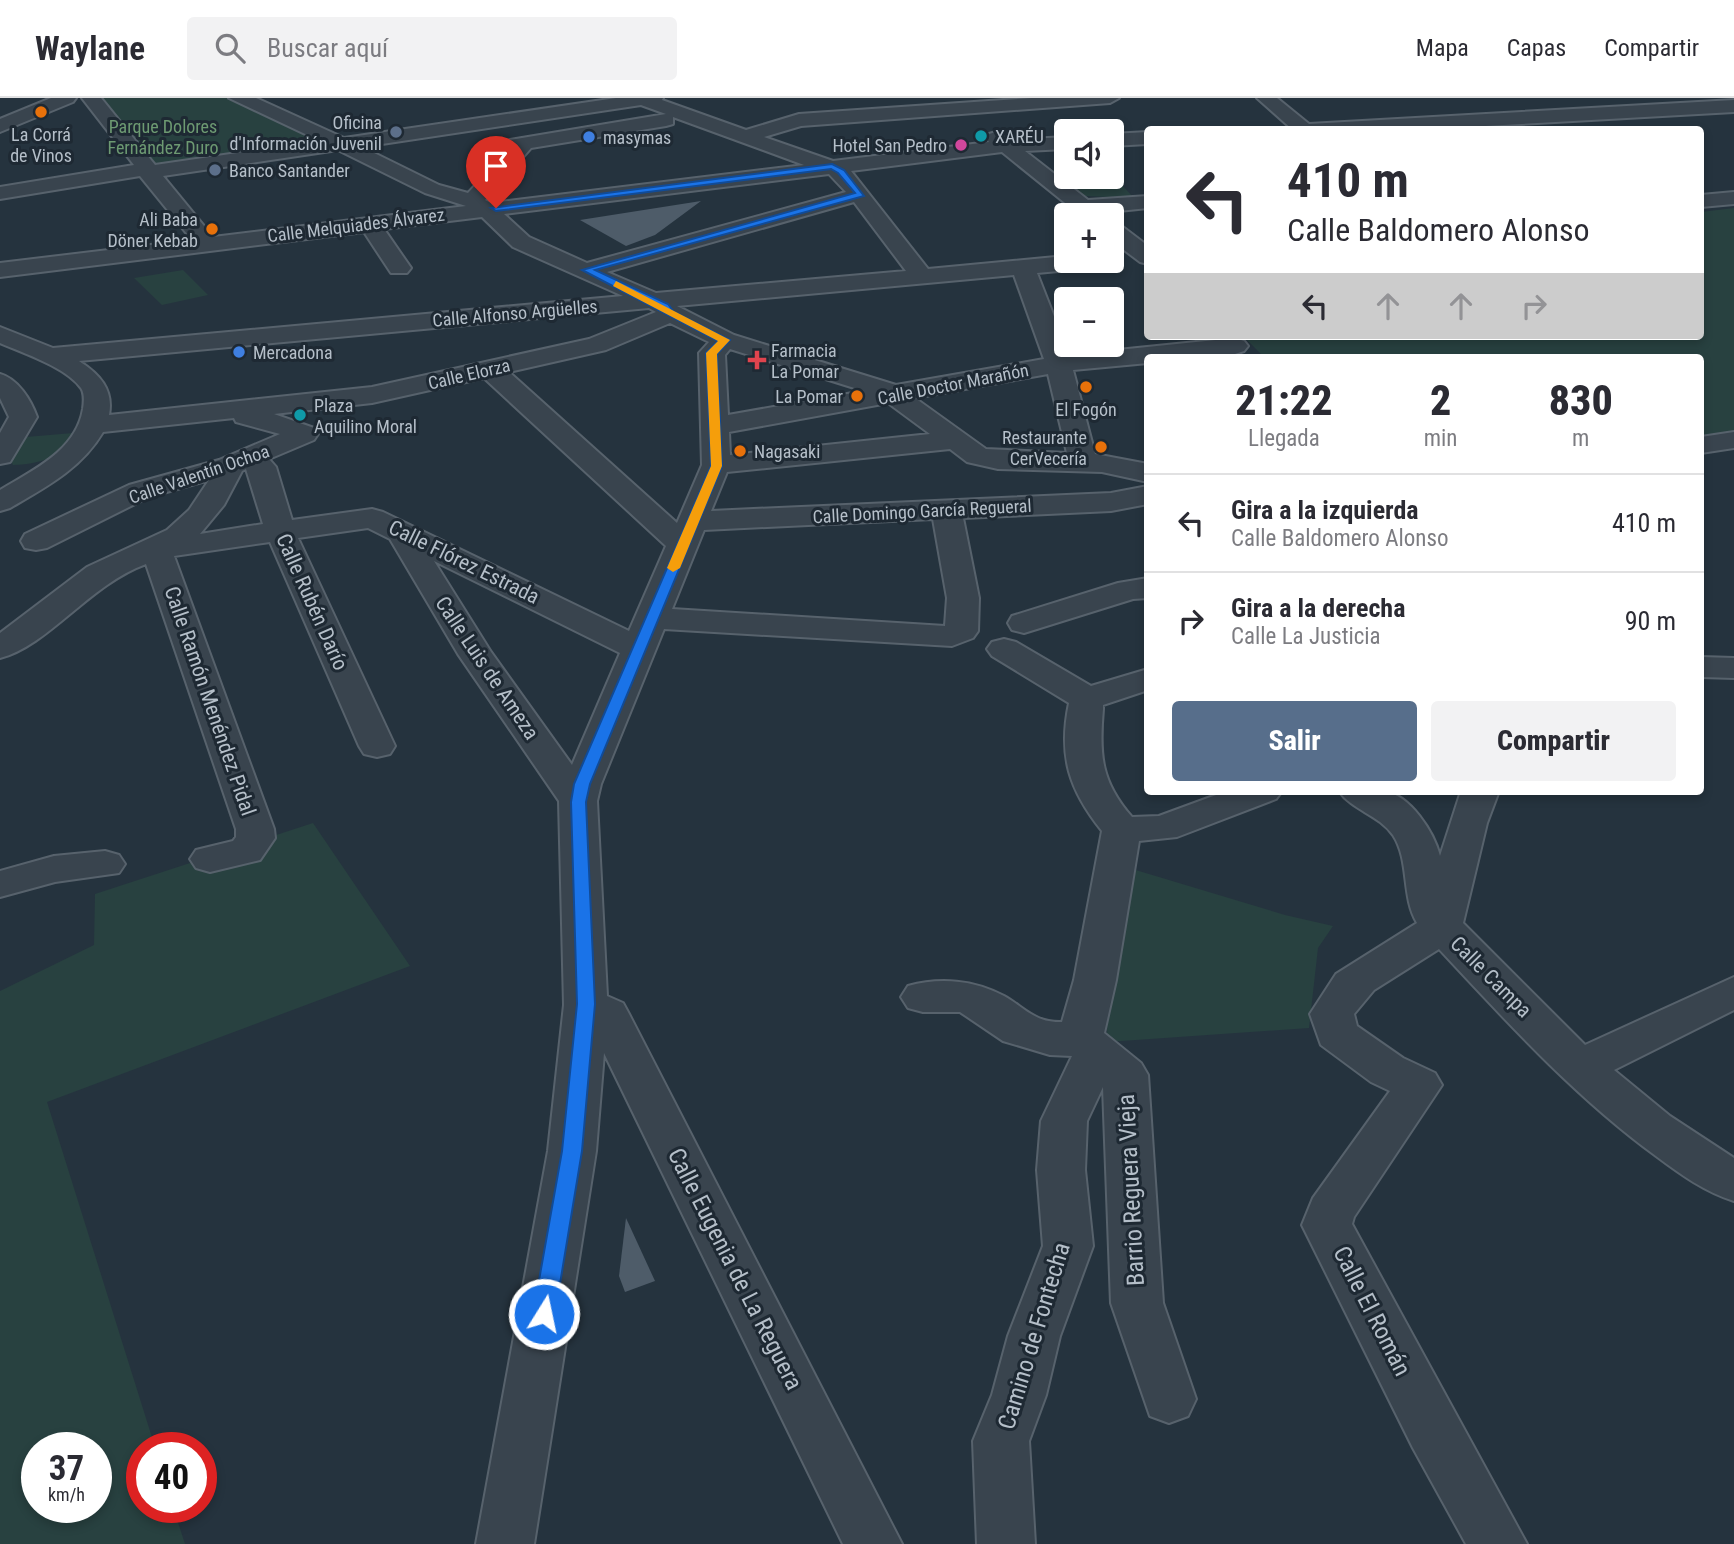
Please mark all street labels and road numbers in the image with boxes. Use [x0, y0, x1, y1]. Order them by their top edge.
street label: Calle Melquiades Álvarez [266, 204, 446, 246]
street label: Calle Alfonso Argüelles [432, 295, 598, 331]
street label: Calle Elorza [426, 354, 512, 394]
street label: Calle Doctor Marañón [876, 359, 1030, 409]
street label: Calle Valentín Ochoa [126, 440, 272, 508]
street label: Calle Domingo García Regueral [812, 495, 1032, 527]
street label: Calle Flórez Estrada [385, 515, 543, 609]
street label: Calle Rubén Darío [271, 530, 353, 674]
street label: Calle Ramón Menéndez Pidal [159, 583, 261, 819]
street label: Calle Luis de Ameza [430, 592, 544, 744]
street label: Calle Campa [1446, 932, 1536, 1022]
street label: Barrio Reguera Vieja [1112, 1093, 1150, 1287]
street label: Calle Eugenia de La Reguera [662, 1143, 808, 1395]
street label: Camino de Fontecha [992, 1239, 1076, 1433]
street label: Calle El Román [1327, 1241, 1417, 1381]

